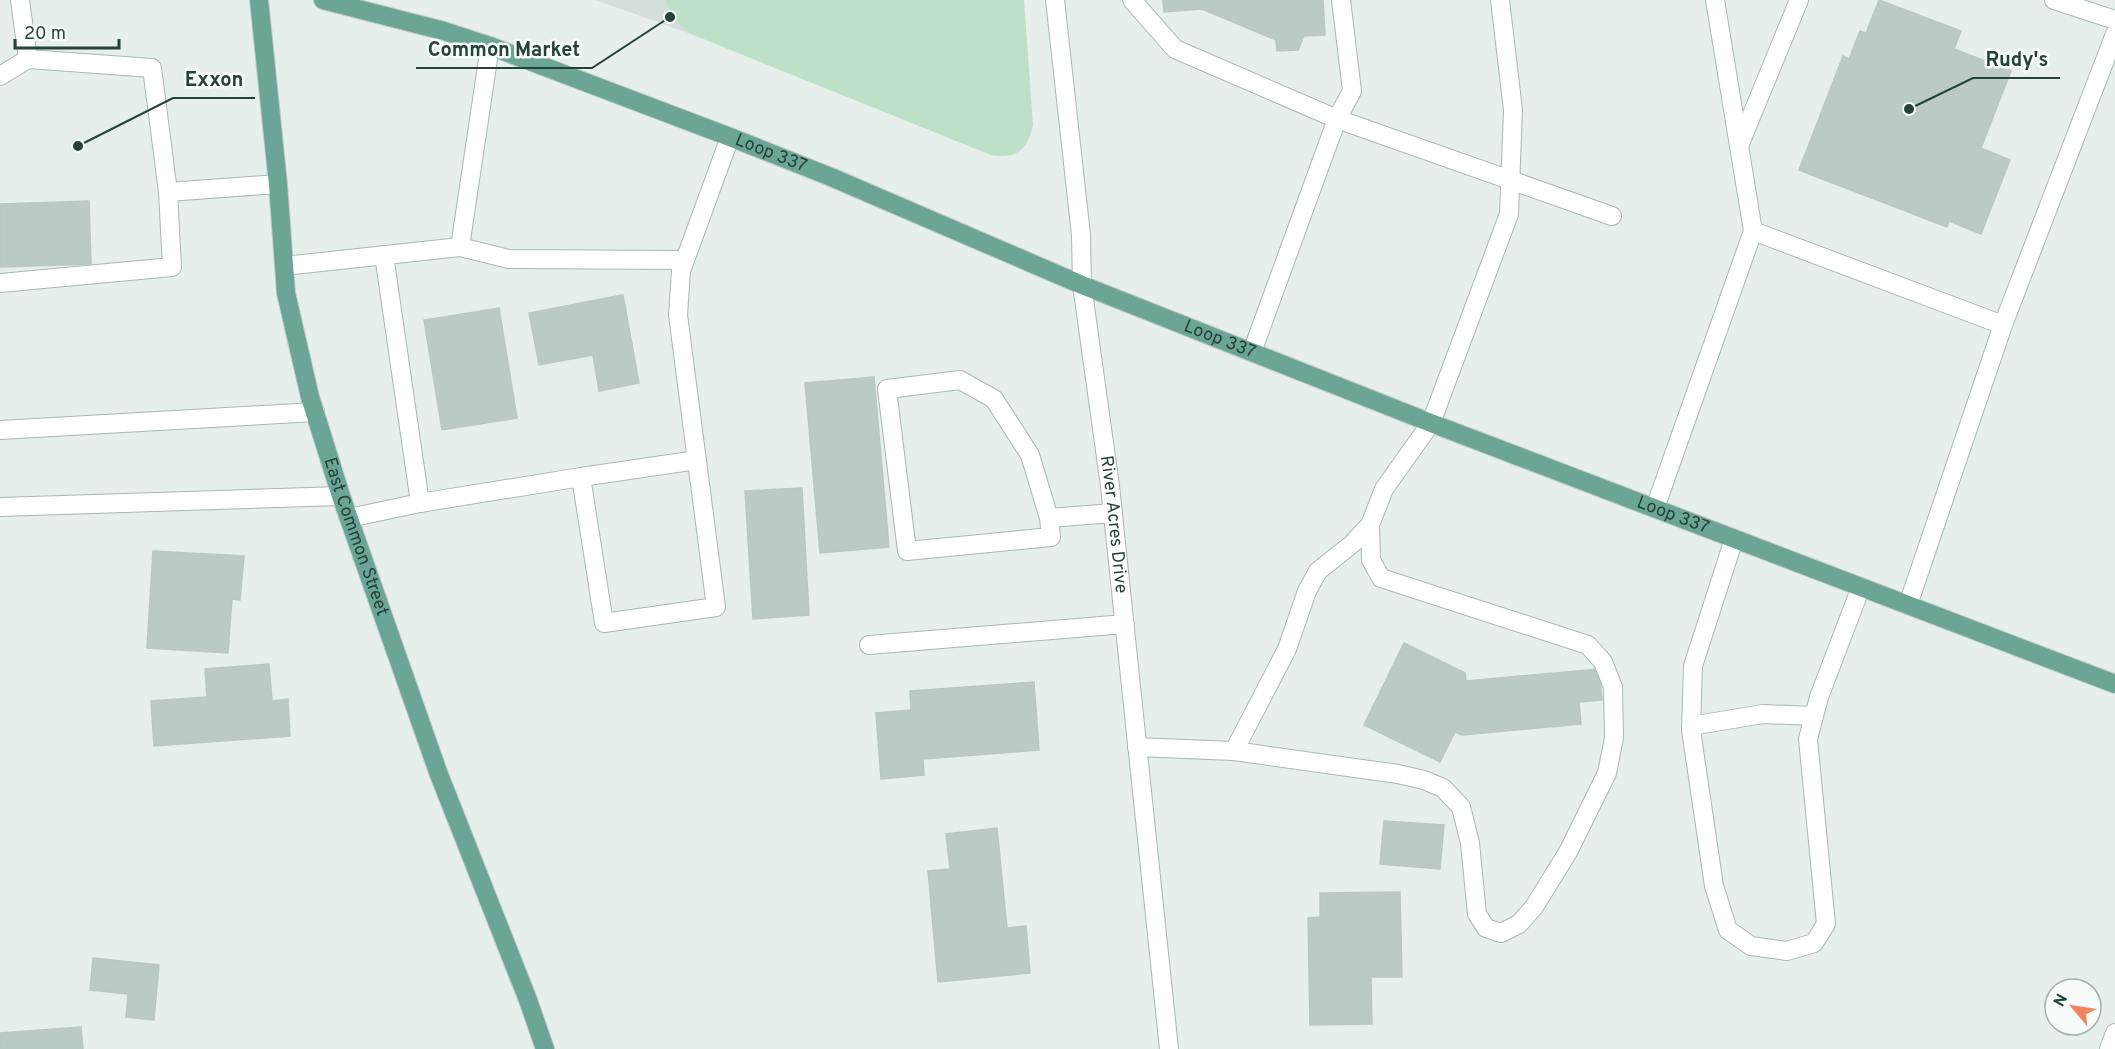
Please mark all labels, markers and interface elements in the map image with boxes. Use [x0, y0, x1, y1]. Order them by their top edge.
scale bar [15, 12, 118, 50]
text: 20 m [24, 23, 66, 46]
callout: Common Market [416, 30, 592, 68]
text: Common Market [428, 38, 580, 64]
callout: Rudy's [1973, 40, 2060, 78]
text: Rudy's [1986, 48, 2048, 74]
callout: Exxon [173, 60, 255, 98]
text: Exxon [185, 68, 243, 94]
street label: Loop 337 [732, 129, 810, 178]
street label: Loop 337 [1180, 315, 1259, 364]
street label: River Acres Drive [1094, 454, 1133, 595]
street label: East Common Street [318, 455, 394, 619]
street label: Loop 337 [1633, 491, 1712, 540]
north arrow [2043, 977, 2103, 1037]
text: N [2050, 991, 2073, 1011]

